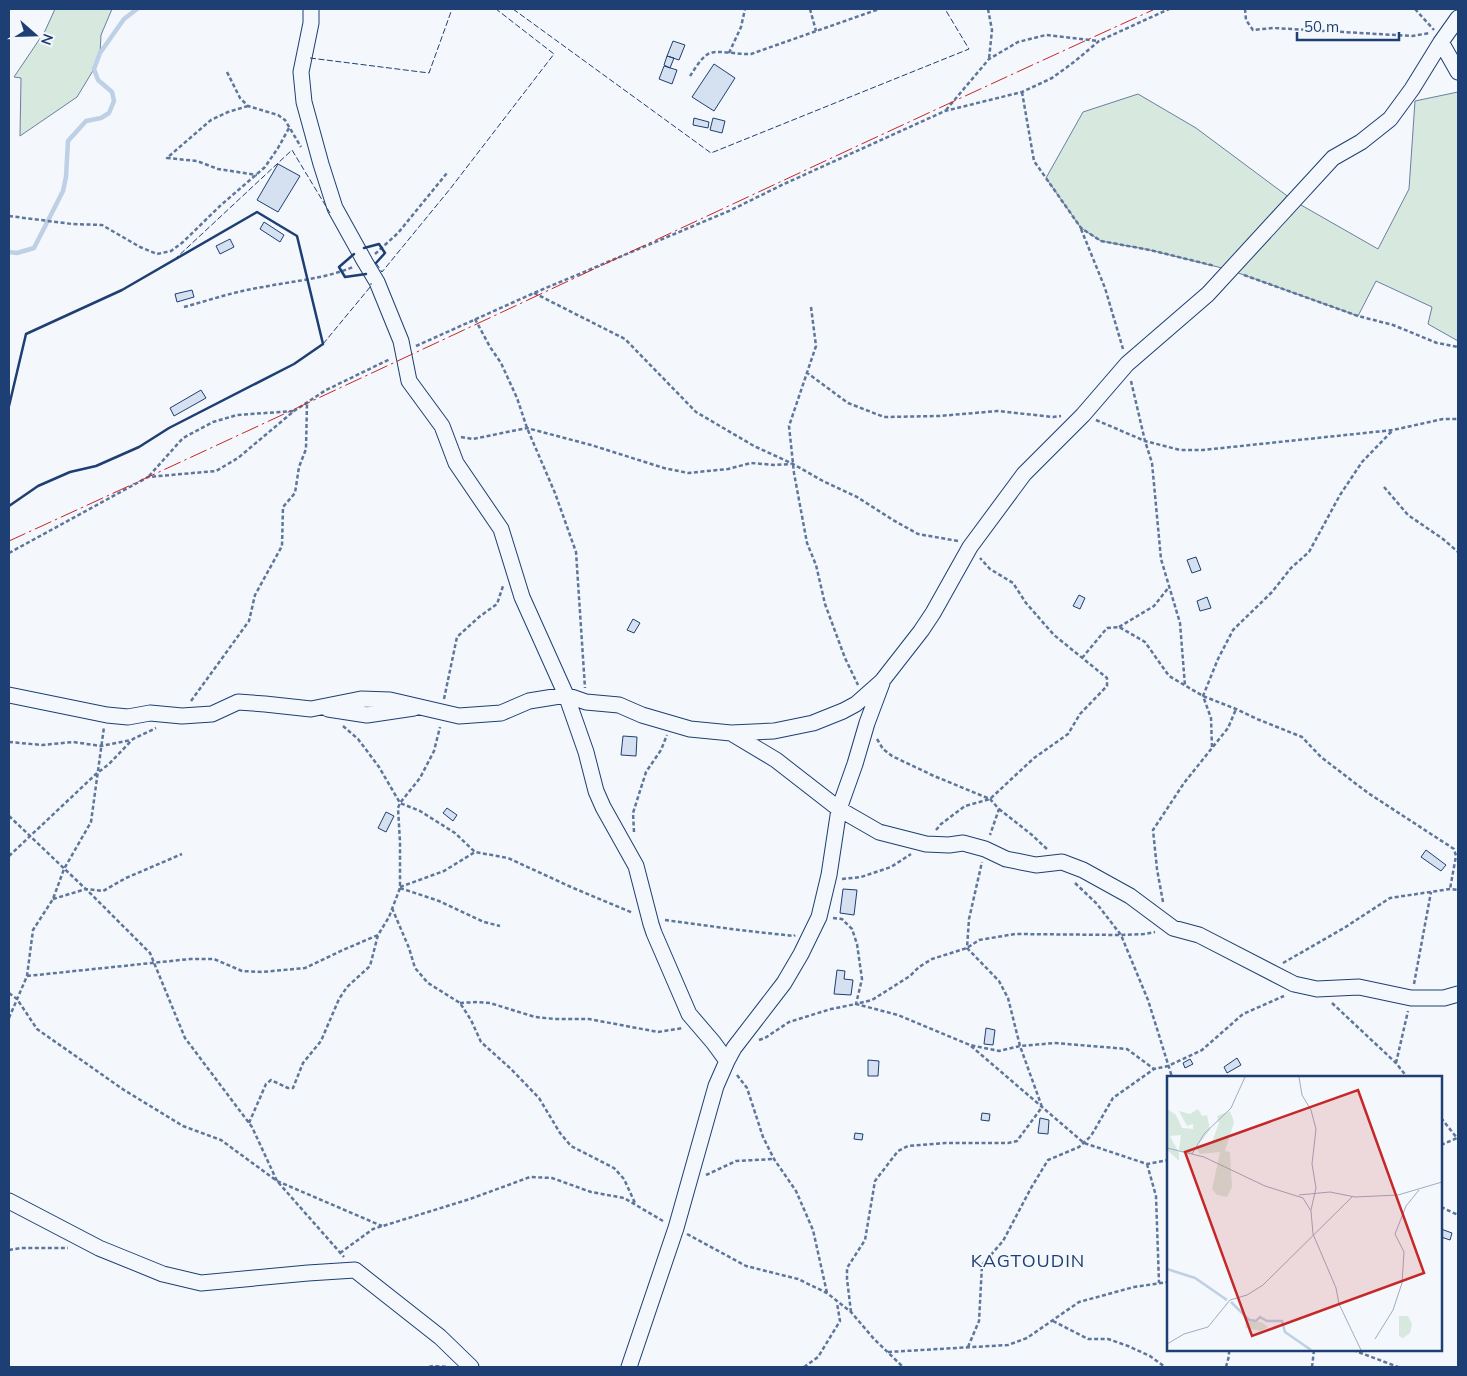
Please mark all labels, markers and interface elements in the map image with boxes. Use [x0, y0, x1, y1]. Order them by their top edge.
north arrow [10, 10, 60, 60]
scale bar [1297, 10, 1400, 42]
text: 50 m [1304, 17, 1339, 36]
text: N [37, 31, 57, 47]
inset map [1167, 1076, 1442, 1351]
district label: KAGTOUDIN [971, 1249, 1085, 1272]

